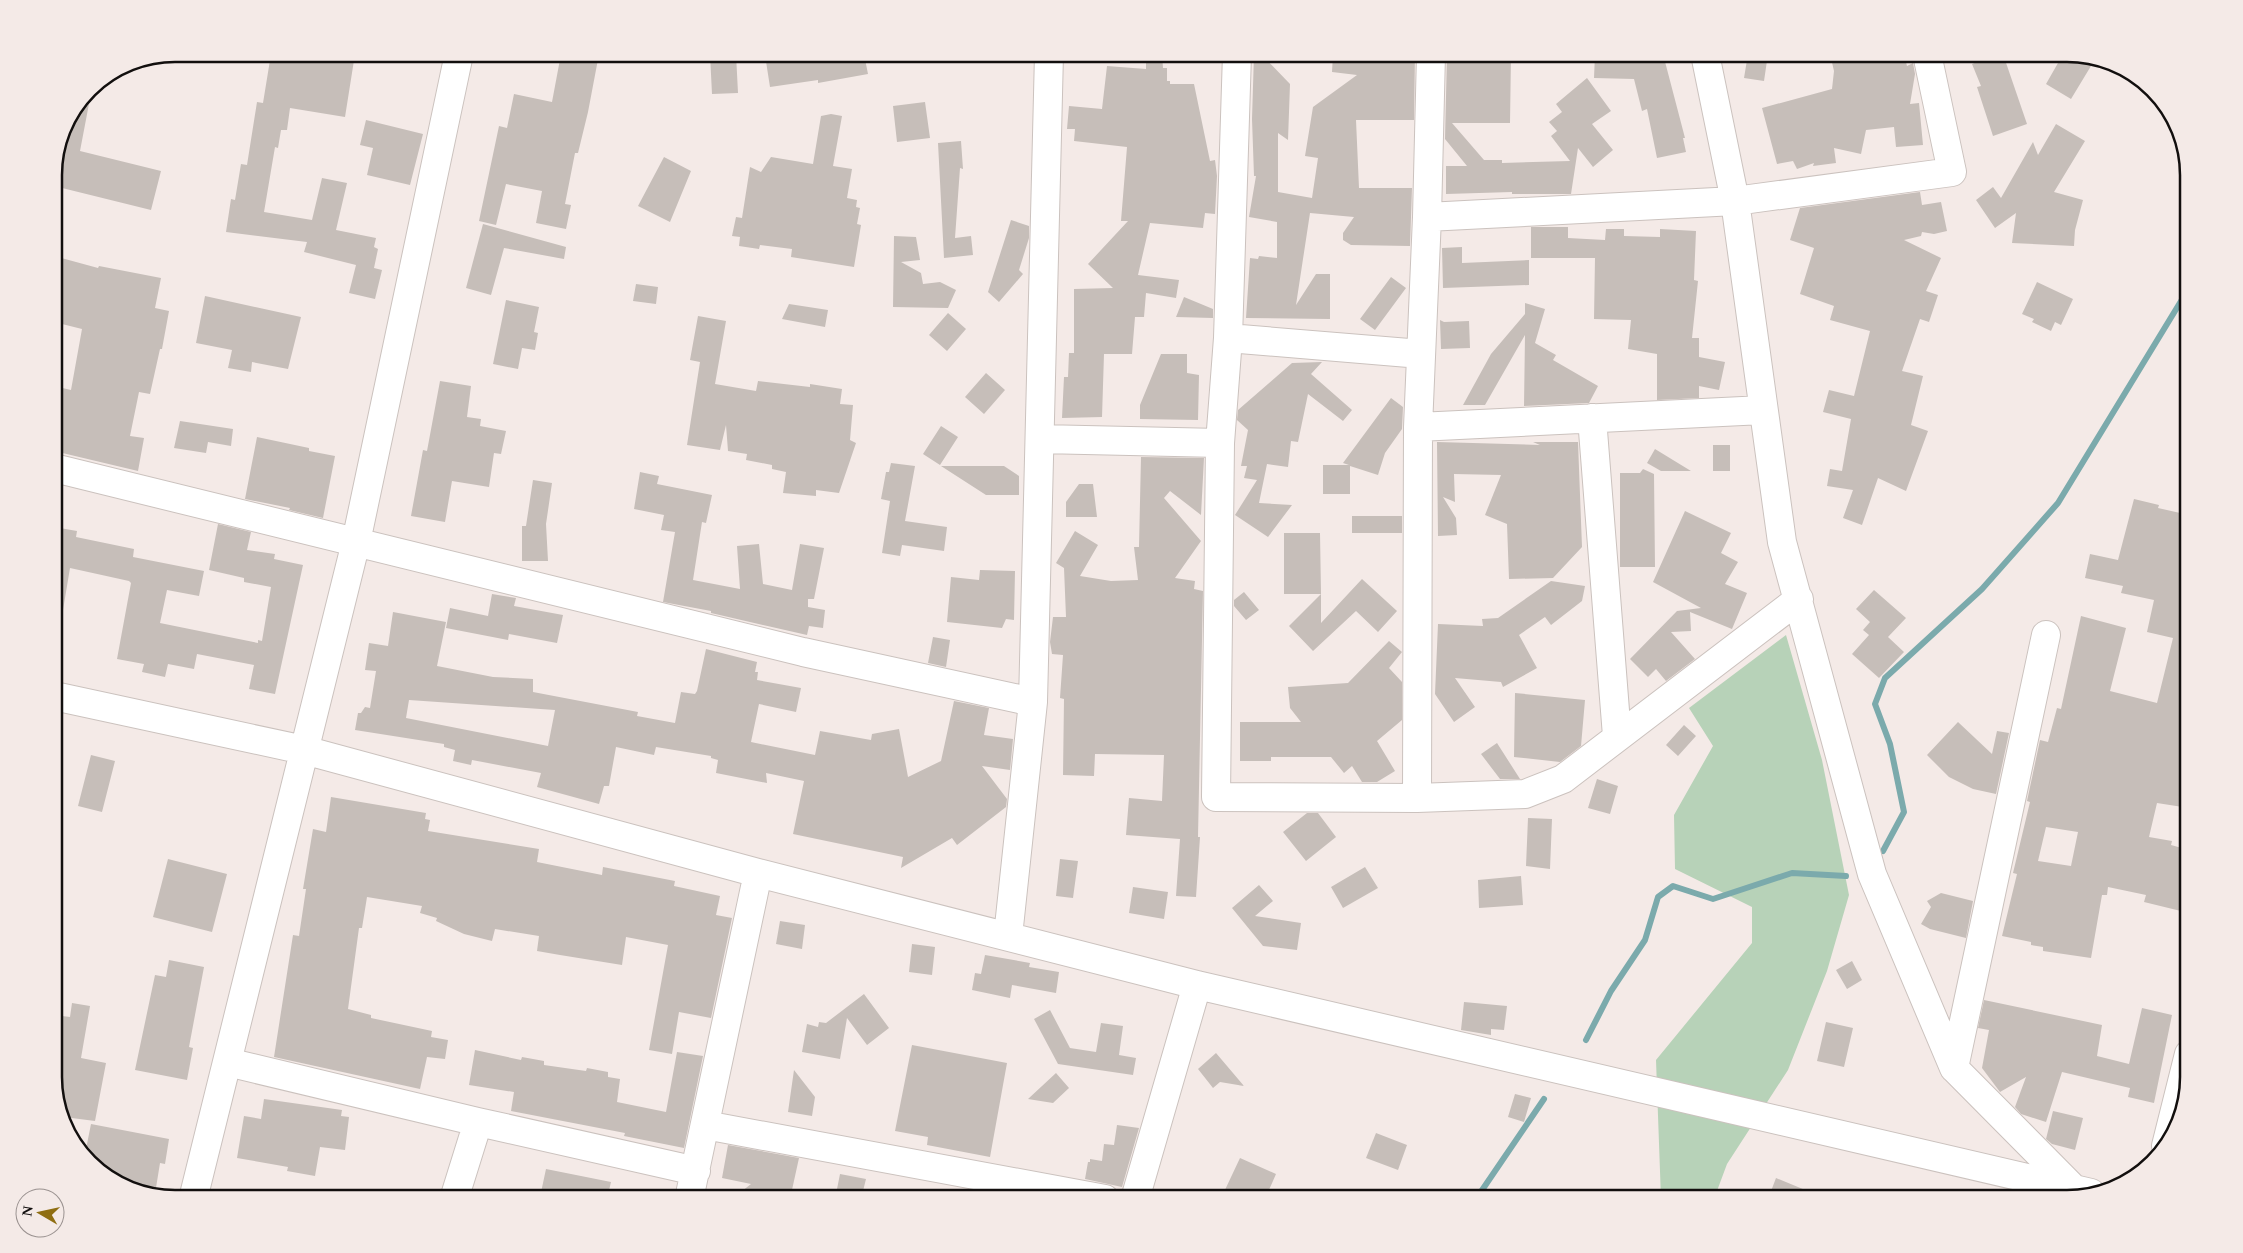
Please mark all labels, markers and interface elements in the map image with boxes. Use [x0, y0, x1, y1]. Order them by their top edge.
north arrow [15, 1188, 65, 1238]
text: N [19, 1205, 36, 1217]

